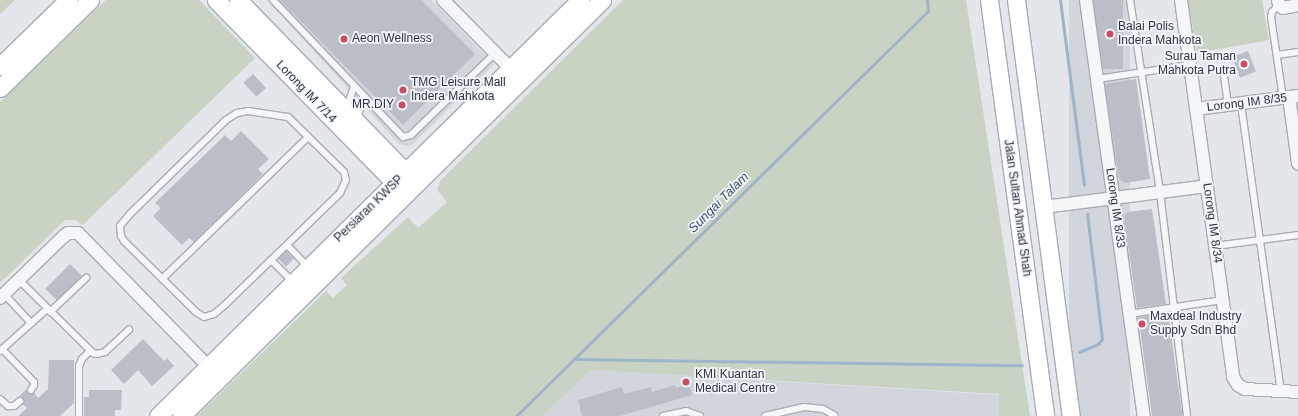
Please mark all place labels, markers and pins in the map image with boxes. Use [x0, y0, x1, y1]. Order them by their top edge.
place label: Balai Polis Indera Mahkota [1118, 20, 1201, 48]
marker: Balai Polis Indera Mahkota [1105, 29, 1115, 39]
place label: Aeon Wellness [352, 32, 432, 46]
marker: Aeon Wellness [339, 34, 349, 44]
place label: Surau Taman Mahkota Putra [1158, 50, 1236, 78]
marker: Surau Taman Mahkota Putra [1239, 59, 1249, 69]
place label: TMG Leisure Mall Indera Mahkota [411, 76, 506, 104]
marker: TMG Leisure Mall Indera Mahkota [398, 85, 408, 95]
place label: MR.DIY [352, 98, 394, 112]
marker: MR.DIY [397, 100, 407, 110]
place label: Maxdeal Industry Supply Sdn Bhd [1150, 310, 1241, 338]
marker: Maxdeal Industry Supply Sdn Bhd [1137, 319, 1147, 329]
place label: KMI Kuantan Medical Centre [695, 368, 776, 396]
marker: KMI Kuantan Medical Centre [680, 376, 692, 388]

